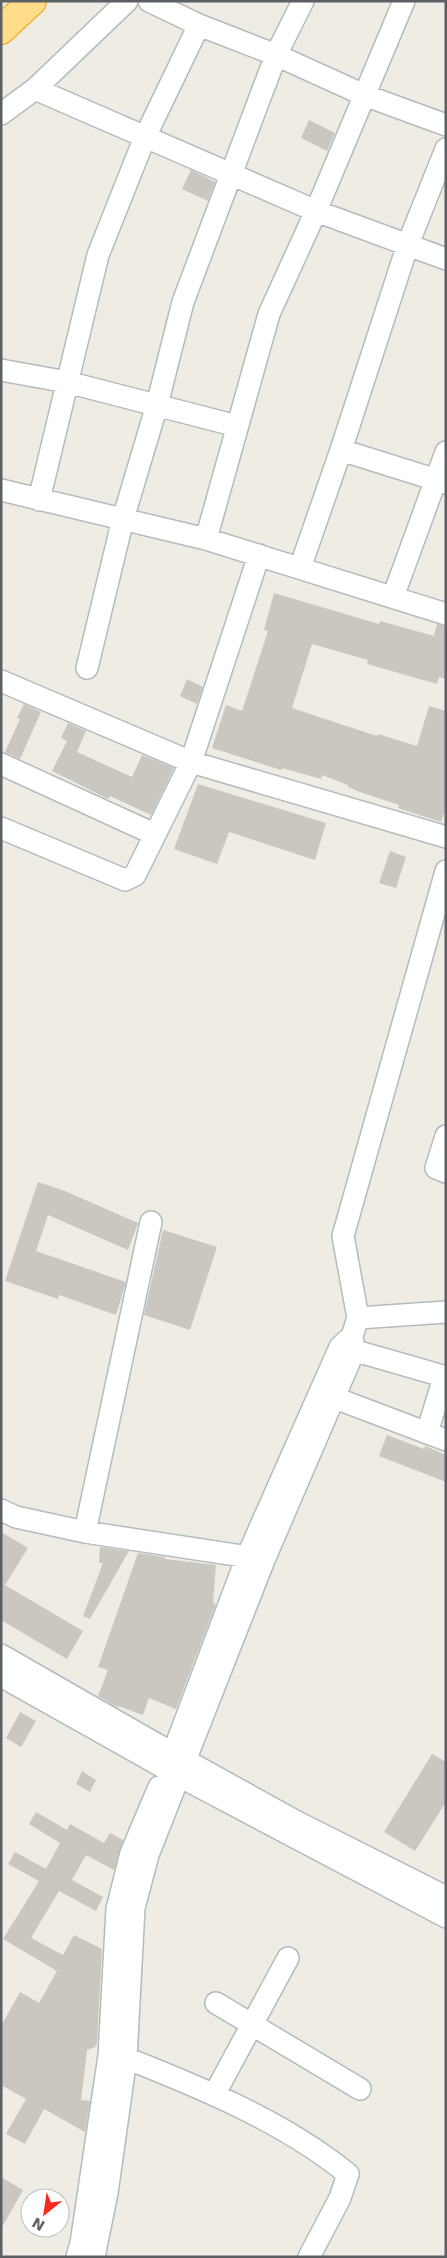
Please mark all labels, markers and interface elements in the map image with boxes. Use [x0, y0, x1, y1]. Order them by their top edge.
north arrow [20, 2188, 70, 2238]
text: N [29, 2214, 48, 2234]

